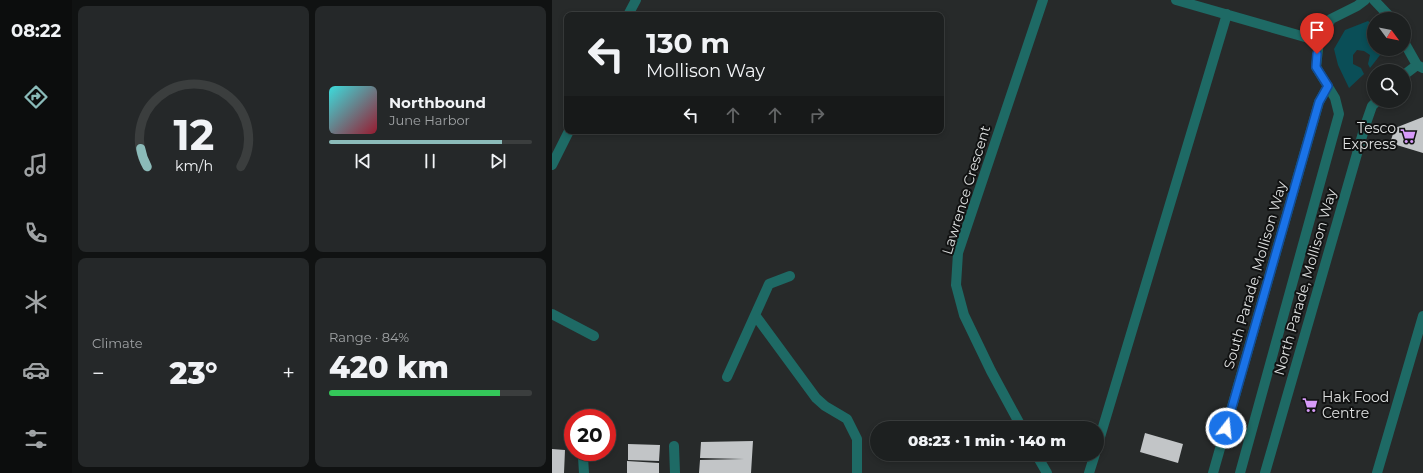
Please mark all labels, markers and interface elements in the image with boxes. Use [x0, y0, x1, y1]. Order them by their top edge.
north arrow [1367, 12, 1411, 56]
map controls [1367, 12, 1411, 108]
pin [1300, 13, 1334, 54]
icon: arrive [1306, 19, 1328, 41]
text: 08:22 [11, 20, 61, 42]
text: 130 m [646, 26, 730, 60]
icon: left [580, 28, 632, 80]
text: Mollison Way [646, 60, 765, 82]
button: search [1367, 64, 1411, 108]
icon: directions [22, 83, 50, 111]
text: Northbound [389, 93, 486, 112]
icon: left [680, 104, 702, 126]
icon: ahead [722, 104, 744, 126]
icon: ahead [764, 104, 786, 126]
icon: right [806, 104, 828, 126]
text: 12 [173, 110, 214, 160]
text: June Harbor [389, 112, 470, 128]
place label: Tesco Express [1342, 119, 1396, 153]
street label: Lawrence Crescent [938, 123, 994, 257]
supermarket icon: Tesco Express [1399, 127, 1417, 145]
icon: previous [352, 150, 374, 172]
icon: pause [419, 150, 441, 172]
icon: next [487, 150, 509, 172]
icon: music [22, 151, 50, 179]
text: km/h [174, 157, 213, 175]
street label: South Parade, Mollison Way [1220, 179, 1291, 371]
street label: North Parade, Mollison Way [1270, 186, 1340, 377]
icon: phone [22, 219, 50, 247]
icon: climate [22, 288, 50, 316]
text: Range · 84% [329, 329, 409, 345]
text: Climate [92, 335, 143, 351]
text: 420 km [329, 349, 449, 386]
text: 23° [169, 355, 218, 392]
icon: car [22, 356, 50, 384]
text: − [92, 360, 105, 387]
text: + [282, 360, 295, 387]
place label: Hak Food Centre [1322, 388, 1389, 422]
supermarket icon: Hak Food Centre [1301, 396, 1319, 414]
position arrow [1205, 407, 1247, 449]
speed limit sign: 20 [564, 409, 616, 461]
icon: filters [22, 425, 50, 453]
text: 08:23 · 1 min · 140 m [908, 431, 1066, 450]

